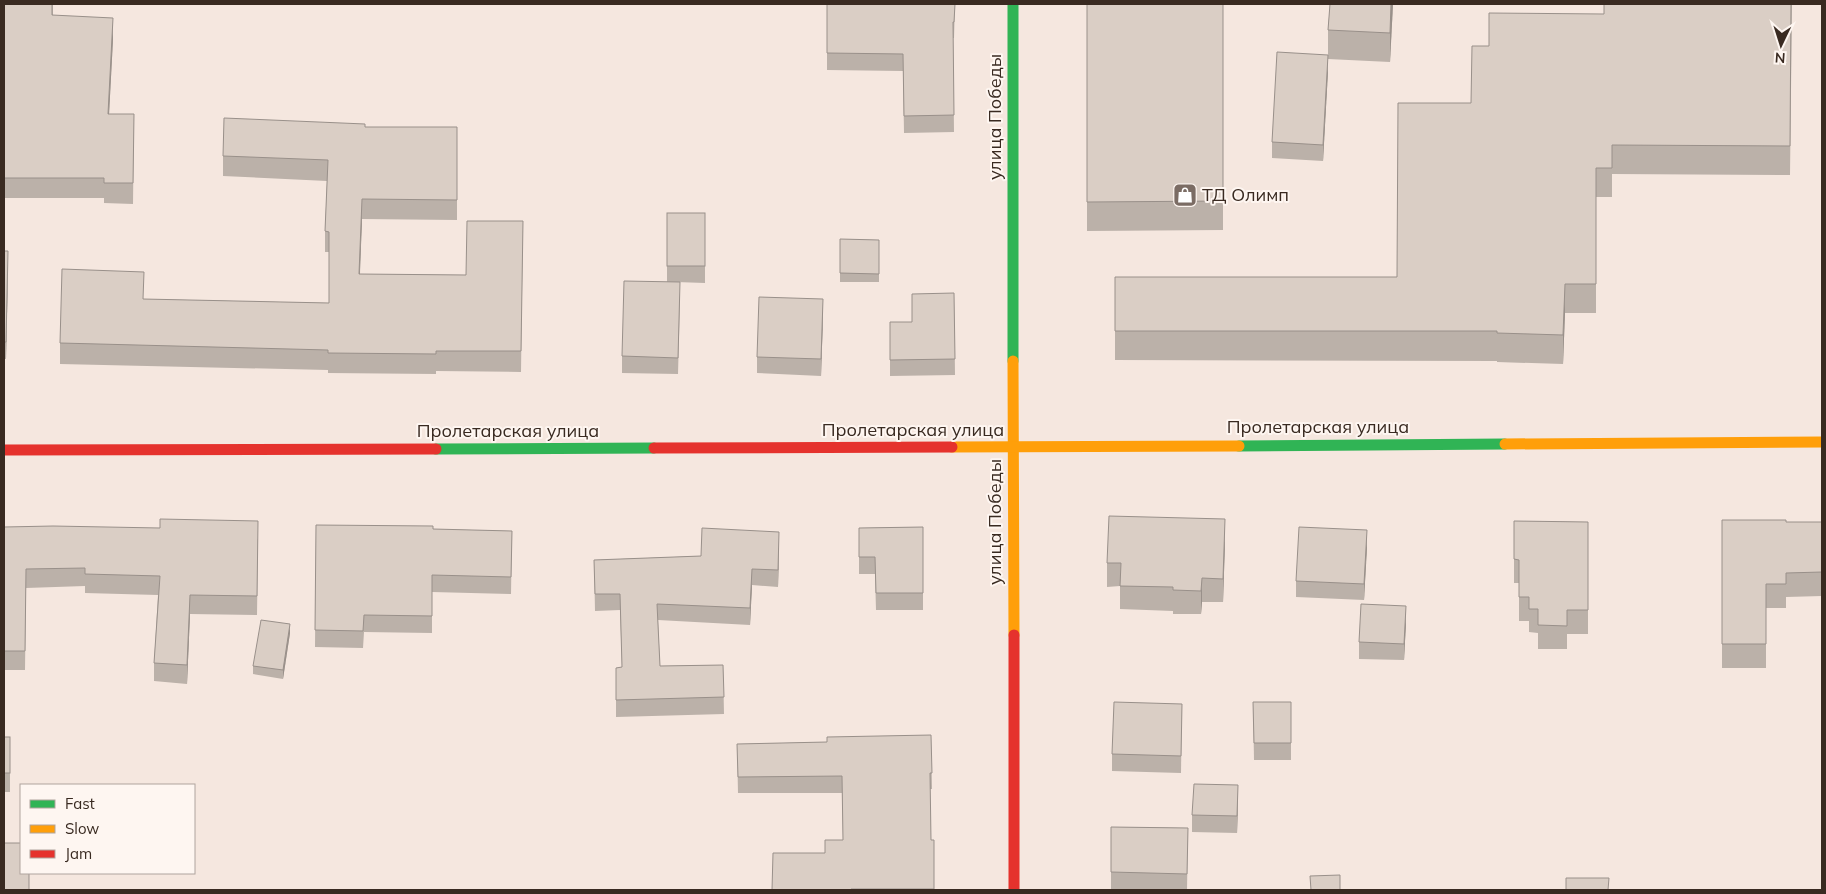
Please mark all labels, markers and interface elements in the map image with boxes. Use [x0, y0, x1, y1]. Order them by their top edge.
north arrow [1756, 20, 1806, 70]
text: N [1774, 49, 1786, 67]
street label: улица Победы [983, 54, 1006, 180]
shop icon: ТД Олимп [1172, 182, 1198, 208]
place label: ТД Олимп [1202, 183, 1289, 206]
street label: Пролетарская улица [1227, 415, 1409, 438]
street label: Пролетарская улица [822, 418, 1004, 441]
street label: Пролетарская улица [417, 419, 599, 442]
street label: улица Победы [983, 459, 1006, 585]
legend [20, 784, 195, 874]
text: Fast [65, 794, 95, 813]
text: Slow [65, 819, 99, 838]
text: Jam [65, 844, 92, 863]

